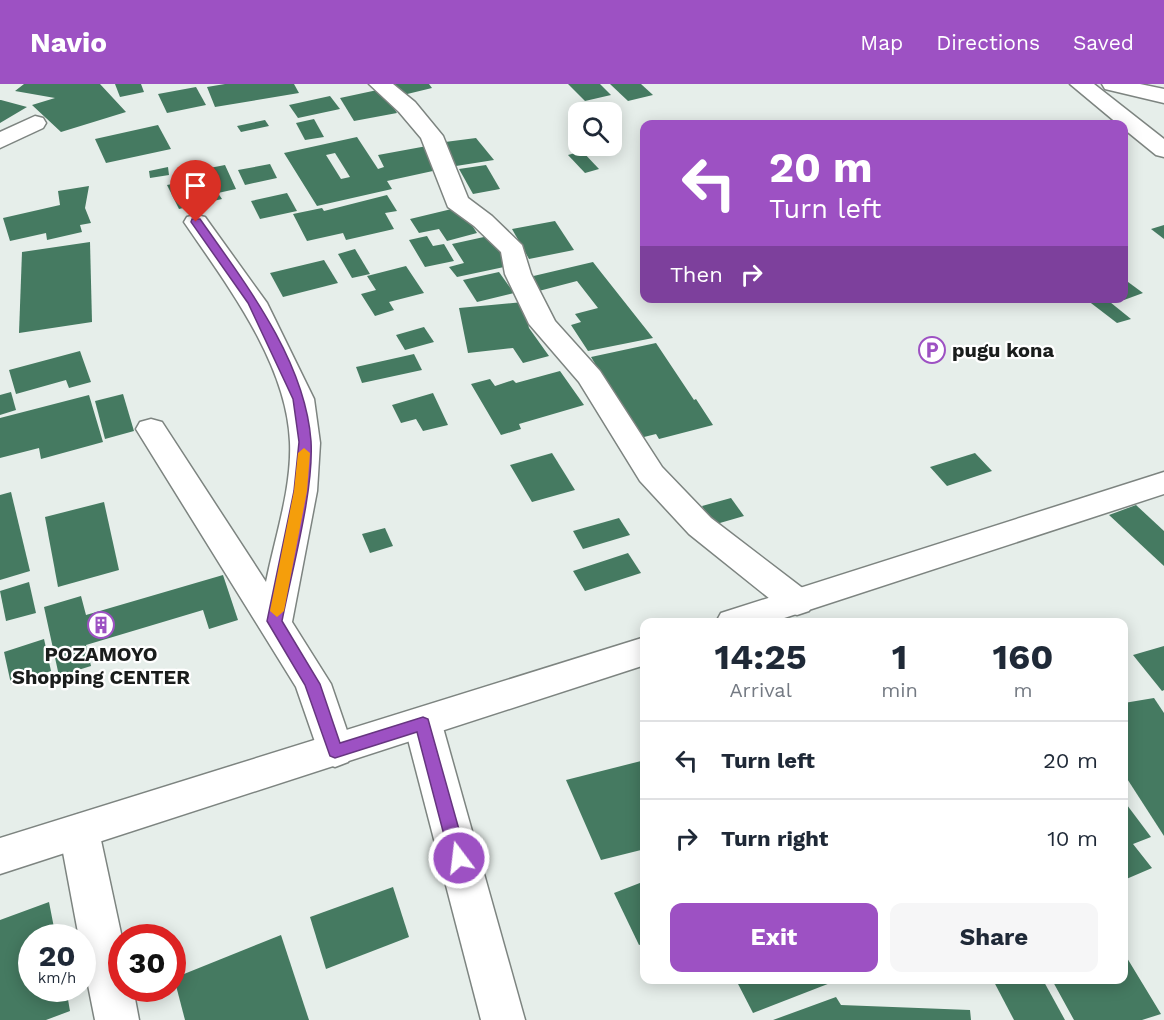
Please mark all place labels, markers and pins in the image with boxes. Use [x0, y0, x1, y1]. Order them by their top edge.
pin [170, 160, 221, 222]
parking icon: pugu kona [917, 335, 947, 365]
place label: pugu kona [952, 338, 1055, 362]
building icon: POZAMOYO Shopping CENTER [86, 610, 116, 640]
place label: POZAMOYO Shopping CENTER [12, 642, 190, 689]

